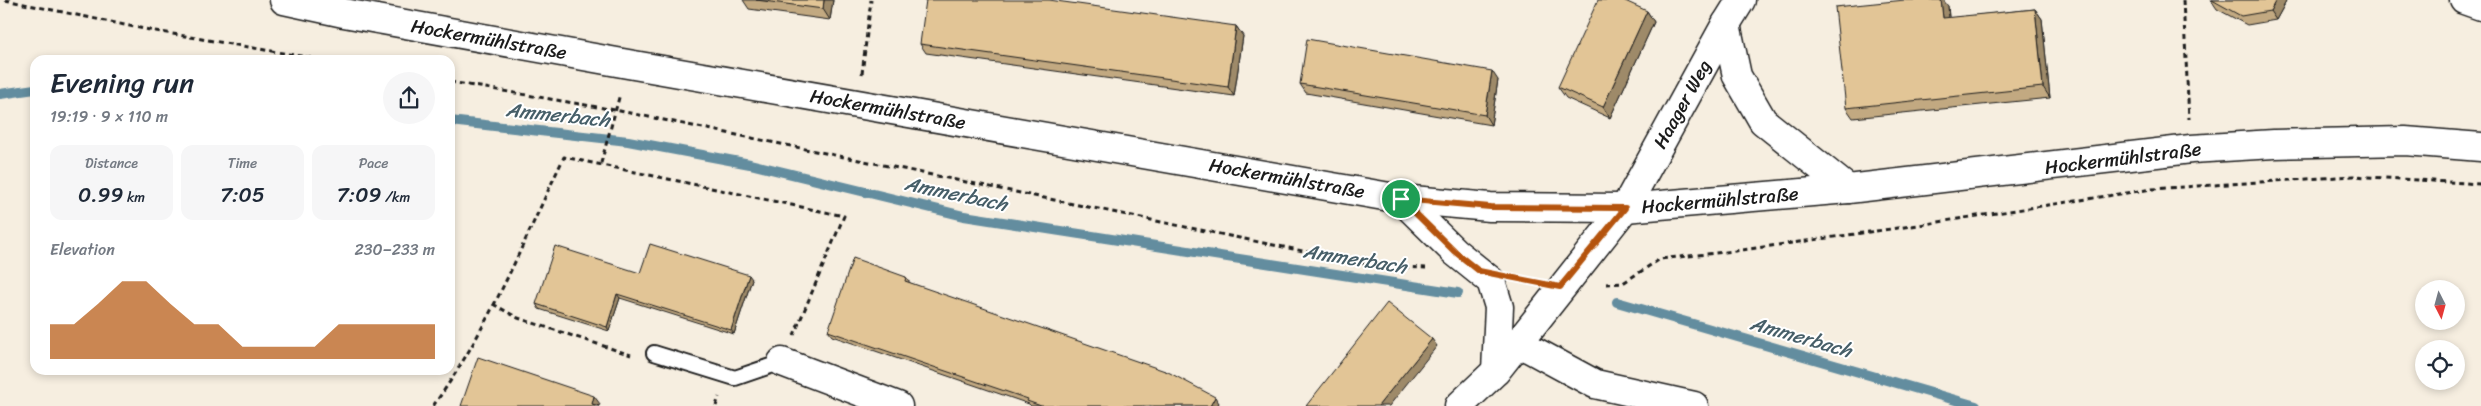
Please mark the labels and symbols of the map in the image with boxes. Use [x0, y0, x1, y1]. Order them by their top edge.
street label: Hockermühlstraße [409, 9, 570, 69]
street label: Haager Weg [1644, 53, 1720, 155]
street label: Hockermühlstraße [808, 79, 969, 139]
water label: Ammerbach [504, 92, 613, 138]
street label: Hockermühlstraße [2043, 132, 2203, 184]
street label: Hockermühlstraße [1207, 148, 1368, 208]
water label: Ammerbach [901, 166, 1012, 222]
street label: Hockermühlstraße [1640, 177, 1800, 223]
pin [1380, 178, 1422, 220]
water label: Ammerbach [1300, 233, 1410, 285]
north arrow [2415, 280, 2465, 330]
water label: Ammerbach [1745, 306, 1857, 369]

